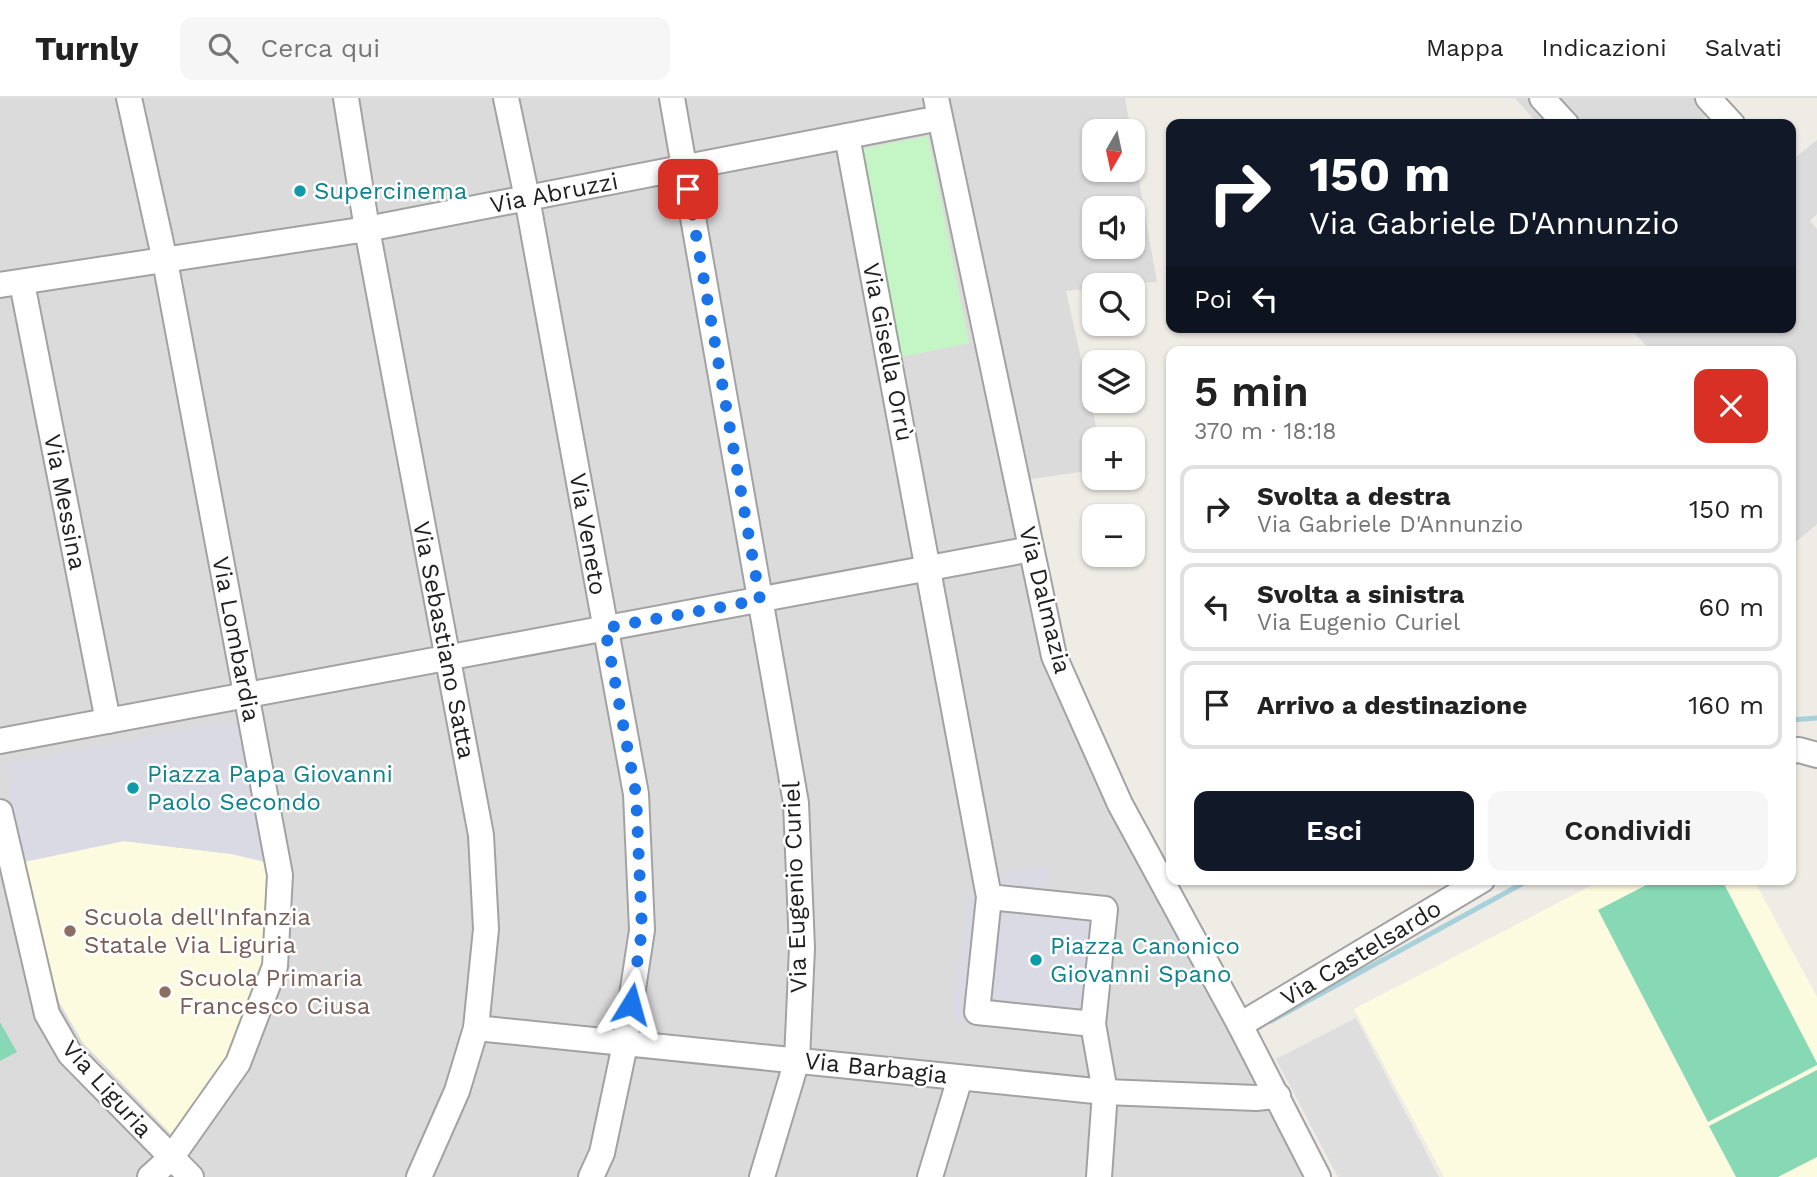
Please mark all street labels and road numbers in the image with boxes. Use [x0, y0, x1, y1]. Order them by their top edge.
street label: Via Abruzzi [488, 167, 620, 219]
street label: Via Gisella Orrù [857, 260, 919, 444]
street label: Via Messina [38, 432, 92, 572]
street label: Via Veneto [563, 471, 613, 597]
street label: Via Sebastiano Satta [407, 519, 481, 761]
street label: Via Dalmazia [1013, 524, 1077, 676]
street label: Via Lombardia [206, 554, 266, 724]
street label: Via Eugenio Curiel [777, 780, 813, 993]
street label: Via Castelsardo [1276, 894, 1446, 1012]
street label: Via Liguria [56, 1035, 158, 1143]
street label: Via Barbagia [803, 1047, 949, 1089]

